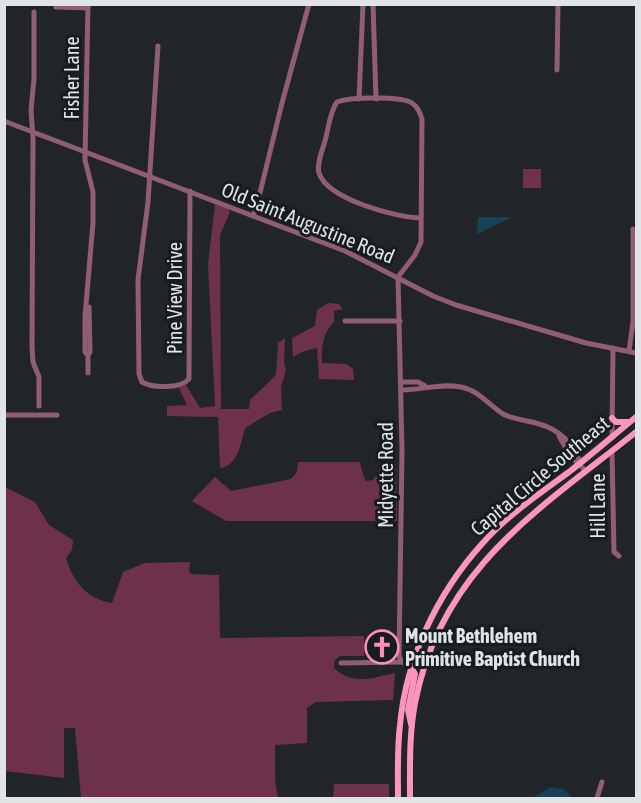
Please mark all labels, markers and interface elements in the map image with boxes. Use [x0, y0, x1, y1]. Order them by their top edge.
street label: Fisher Lane [60, 37, 83, 119]
street label: Old Saint Augustine Road [218, 177, 398, 268]
street label: Pine View Drive [163, 242, 186, 354]
street label: Capital Circle Southeast [466, 411, 614, 540]
street label: Midyette Road [374, 422, 397, 528]
street label: Hill Lane [586, 473, 609, 539]
place label: Mount Bethlehem Primitive Baptist Church [405, 624, 580, 670]
church icon: Mount Bethlehem Primitive Baptist Church [364, 629, 400, 665]

